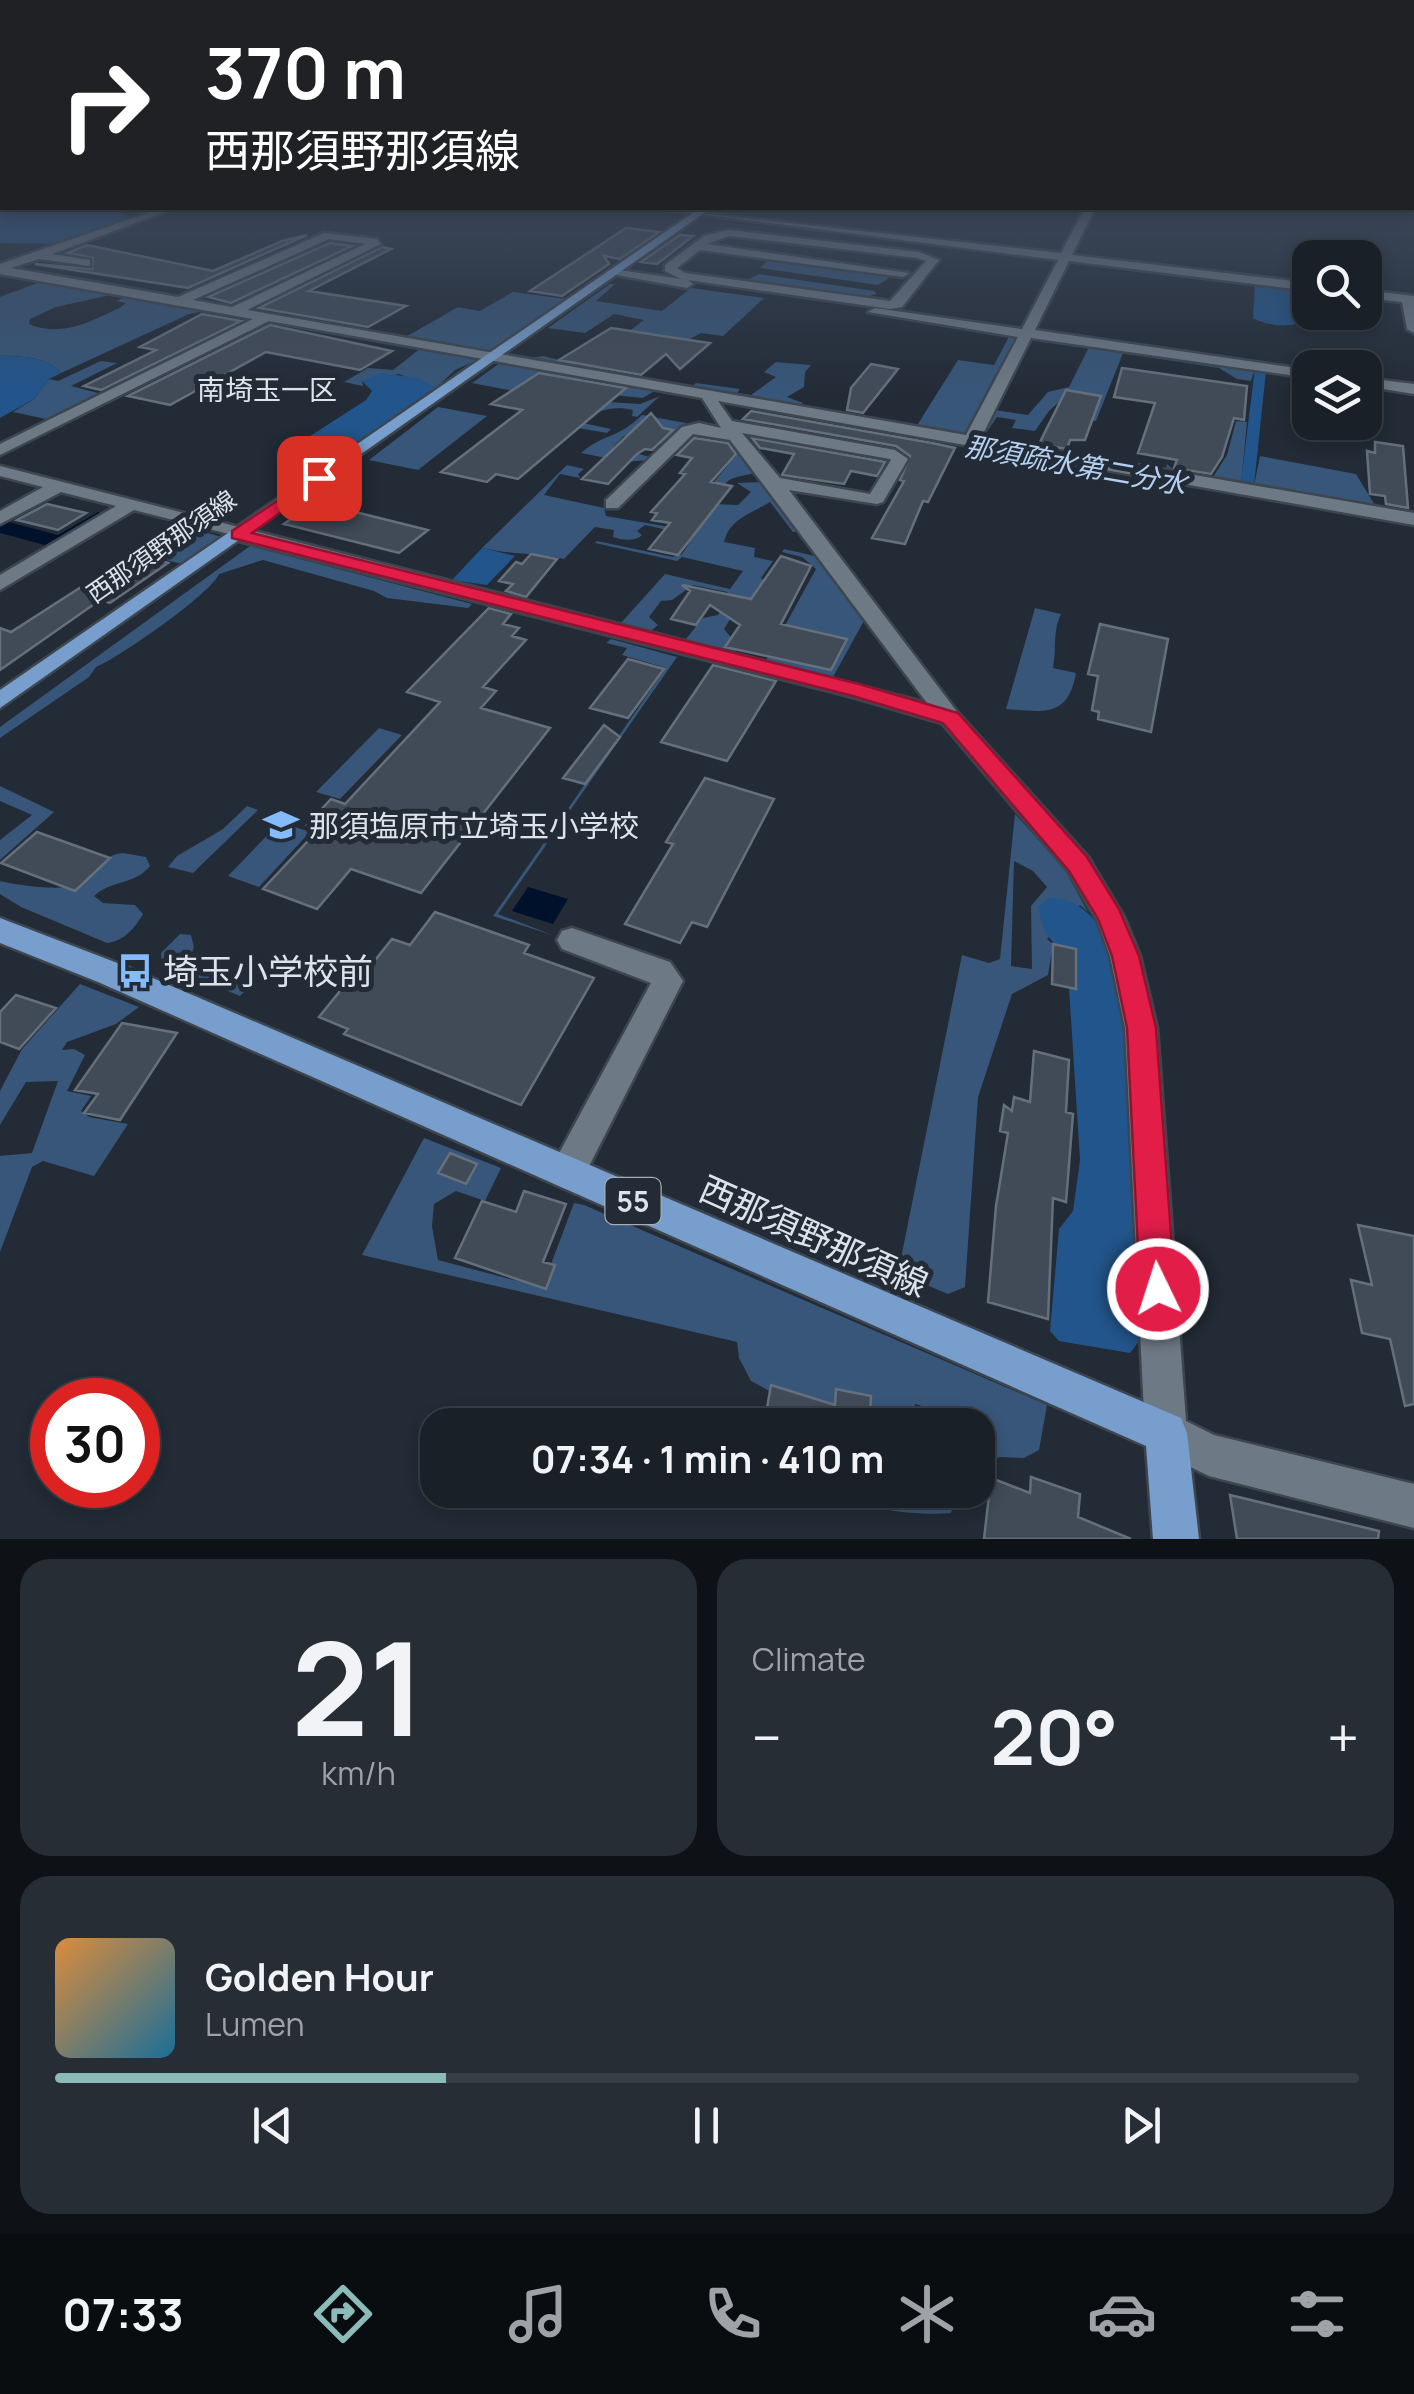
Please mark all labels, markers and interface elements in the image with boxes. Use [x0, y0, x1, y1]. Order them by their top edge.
text: 370 m [205, 24, 406, 120]
icon: right [40, 40, 170, 170]
text: 西那須野那須線 [205, 119, 520, 181]
map controls [1292, 240, 1382, 440]
button: search [1292, 240, 1382, 330]
button: layers [1292, 350, 1382, 440]
district label: 南埼玉一区 [197, 370, 337, 408]
water label: 那須疏水第二分水 [962, 426, 1193, 503]
pin [277, 436, 362, 521]
icon: arrive [292, 451, 347, 506]
street label: 西那須野那須線 [79, 481, 243, 611]
place label: 那須塩原市立埼玉小学校 [309, 805, 639, 846]
school or university icon: 那須塩原市立埼玉小学校 [262, 806, 300, 844]
place label: 埼玉小学校前 [163, 947, 373, 995]
bus stop icon: 埼玉小学校前 [116, 952, 154, 990]
street label: 西那須野那須線 [692, 1164, 936, 1308]
road number: 55 [606, 1178, 660, 1224]
position arrow [1106, 1237, 1210, 1341]
speed limit sign: 30 [30, 1378, 160, 1508]
text: 07:34 · 1 min · 410 m [531, 1432, 884, 1484]
text: 21 [291, 1597, 426, 1775]
text: Climate [752, 1637, 866, 1681]
text: 20° [991, 1685, 1118, 1788]
text: − [752, 1699, 782, 1775]
text: + [1327, 1699, 1359, 1775]
text: km/h [321, 1751, 396, 1795]
text: Golden Hour [205, 1950, 434, 2002]
text: Lumen [205, 2002, 305, 2046]
icon: previous [245, 2098, 300, 2153]
icon: pause [679, 2098, 734, 2153]
icon: next [1114, 2098, 1169, 2153]
icon: directions [308, 2279, 378, 2349]
icon: music [503, 2279, 573, 2349]
icon: phone [698, 2279, 768, 2349]
icon: climate [892, 2279, 962, 2349]
icon: car [1087, 2279, 1157, 2349]
icon: filters [1282, 2279, 1352, 2349]
text: 07:33 [62, 2283, 184, 2345]

